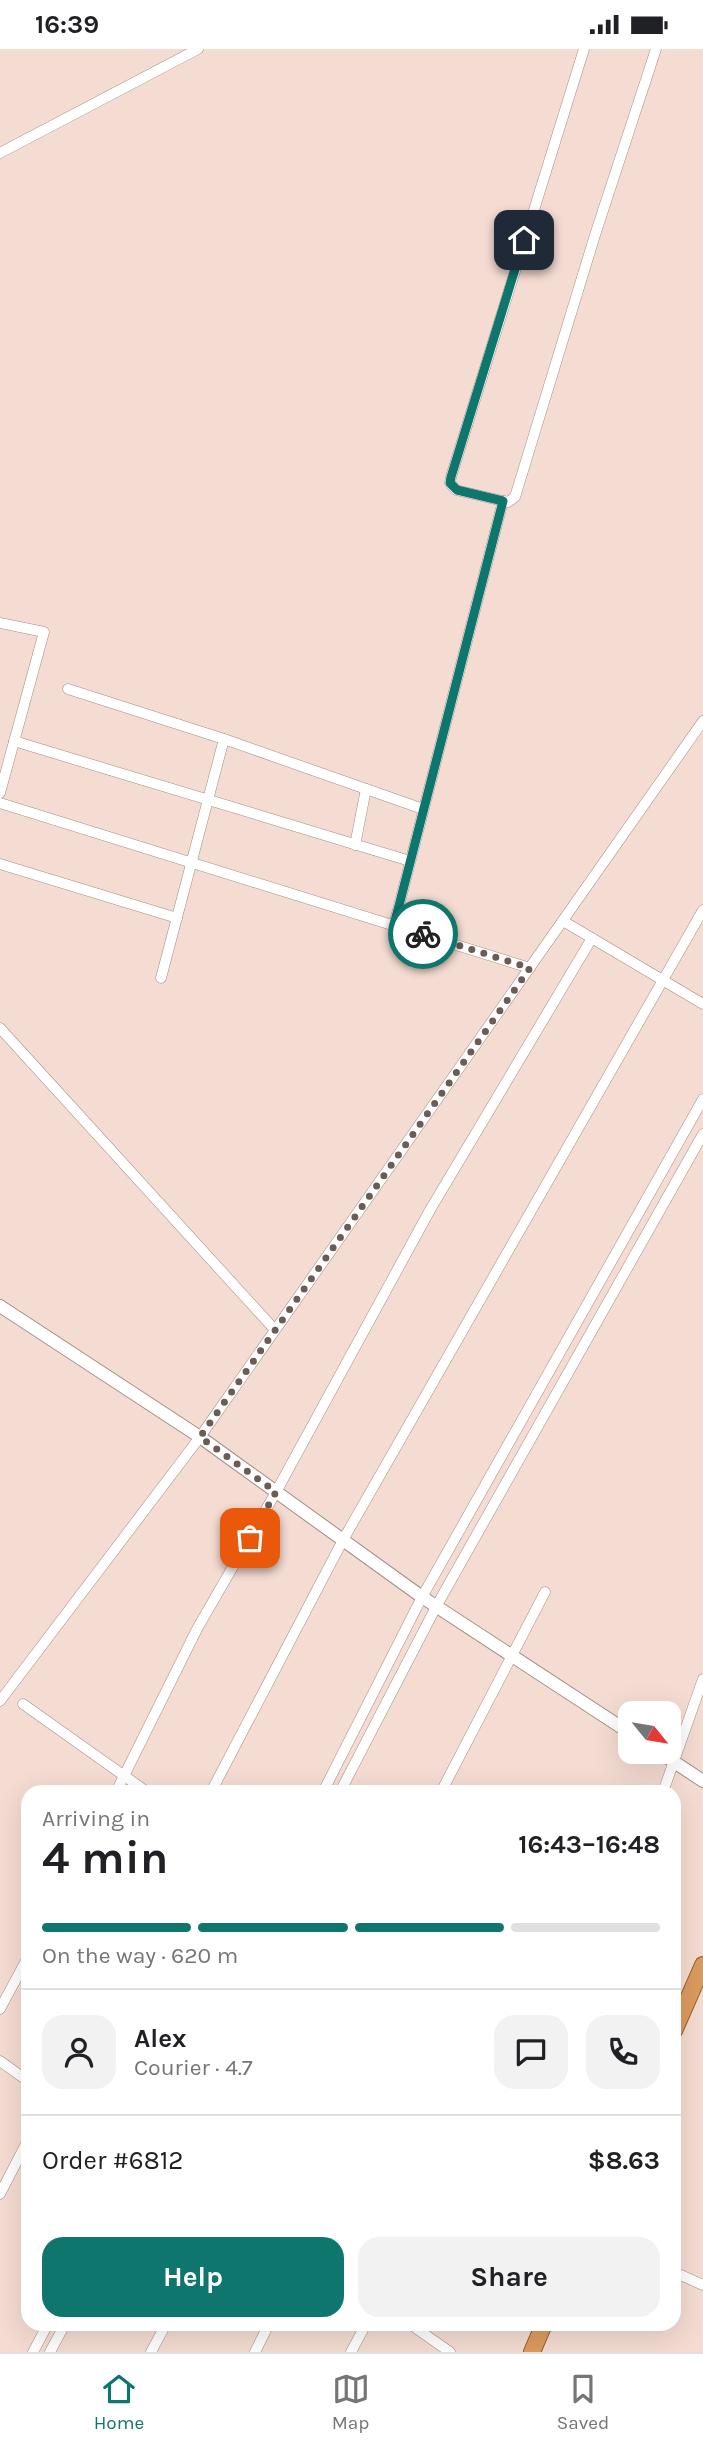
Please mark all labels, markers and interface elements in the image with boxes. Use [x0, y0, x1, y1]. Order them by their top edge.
text: 16:39 [35, 9, 99, 40]
pin [494, 210, 554, 270]
icon: home [505, 221, 543, 259]
courier [388, 899, 458, 969]
icon: bike [404, 915, 442, 953]
pin [220, 1508, 280, 1568]
icon: bag [231, 1519, 269, 1557]
north arrow [618, 1701, 681, 1764]
map controls [618, 1701, 681, 1764]
text: Arriving in [42, 1805, 150, 1832]
text: 16:43–16:48 [518, 1829, 660, 1860]
text: 4 min [42, 1831, 168, 1885]
text: On the way · 620 m [42, 1942, 238, 1969]
button: person [42, 2015, 116, 2089]
button: chat [494, 2015, 568, 2089]
button: phone [586, 2015, 660, 2089]
text: Alex [134, 2023, 186, 2054]
text: Courier · 4.7 [134, 2054, 253, 2081]
text: Order #6812 [42, 2145, 183, 2176]
text: $8.63 [588, 2145, 660, 2176]
button: Help [42, 2237, 344, 2317]
button: Share [358, 2237, 660, 2317]
tab: Home [94, 2370, 144, 2434]
tab: Map [332, 2370, 370, 2434]
tab: Saved [557, 2370, 609, 2434]

